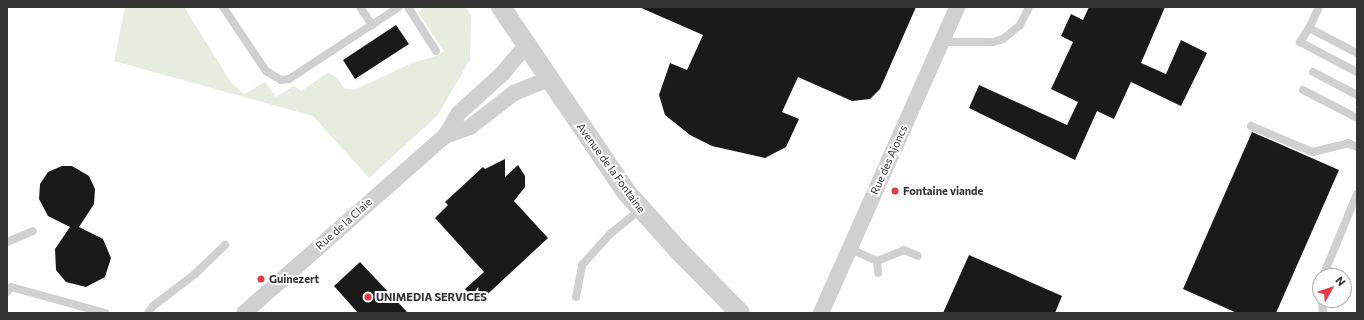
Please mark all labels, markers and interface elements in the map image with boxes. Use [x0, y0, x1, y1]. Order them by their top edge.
street label: Avenue de la Fontaine [574, 121, 648, 215]
street label: Rue des Ajoncs [868, 123, 910, 197]
place label: Fontaine viande [903, 184, 983, 198]
marker: Fontaine viande [890, 186, 900, 196]
street label: Rue de la Claie [313, 195, 375, 253]
north arrow [1312, 268, 1352, 308]
place label: Guinezert [269, 272, 319, 286]
text: N [1333, 273, 1349, 288]
marker: Guinezert [256, 274, 266, 284]
place label: UNIMEDIA SERVICES [376, 290, 487, 304]
marker: UNIMEDIA SERVICES [363, 292, 373, 302]

